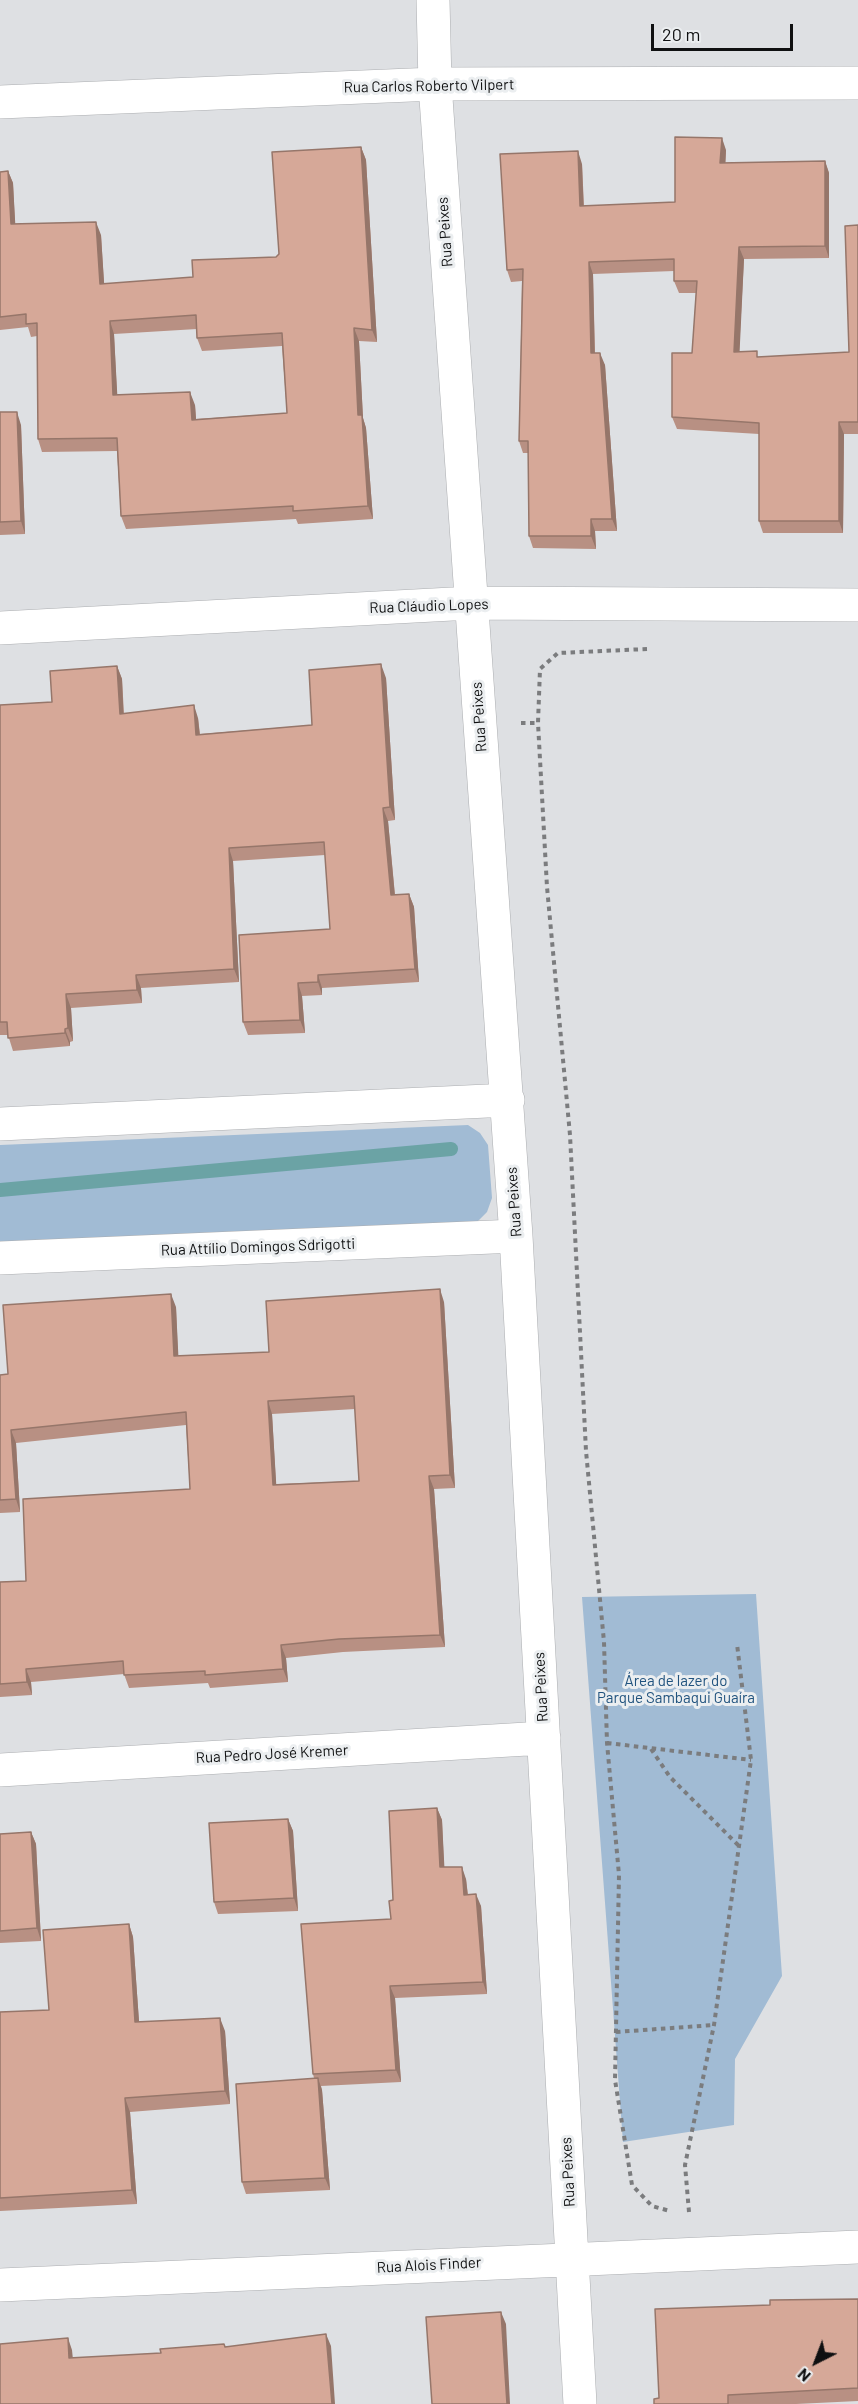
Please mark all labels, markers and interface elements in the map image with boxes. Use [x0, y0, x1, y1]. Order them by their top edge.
scale bar [654, 12, 796, 50]
text: 20 m [662, 23, 700, 45]
street label: Rua Carlos Roberto Vilpert [343, 76, 515, 96]
street label: Rua Peixes [434, 196, 456, 268]
street label: Rua Cláudio Lopes [369, 595, 489, 617]
street label: Rua Peixes [468, 681, 490, 753]
street label: Rua Peixes [503, 1166, 525, 1238]
street label: Rua Attílio Domingos Sdrigotti [160, 1235, 356, 1259]
street label: Rua Peixes [530, 1651, 552, 1723]
park label: Área de lazer do Parque Sambaqui Guaíra [597, 1672, 755, 1707]
street label: Rua Pedro José Kremer [195, 1741, 349, 1767]
street label: Rua Peixes [557, 2136, 579, 2208]
street label: Rua Alois Finder [376, 2253, 482, 2277]
north arrow [786, 2332, 846, 2392]
text: N [793, 2365, 814, 2386]

